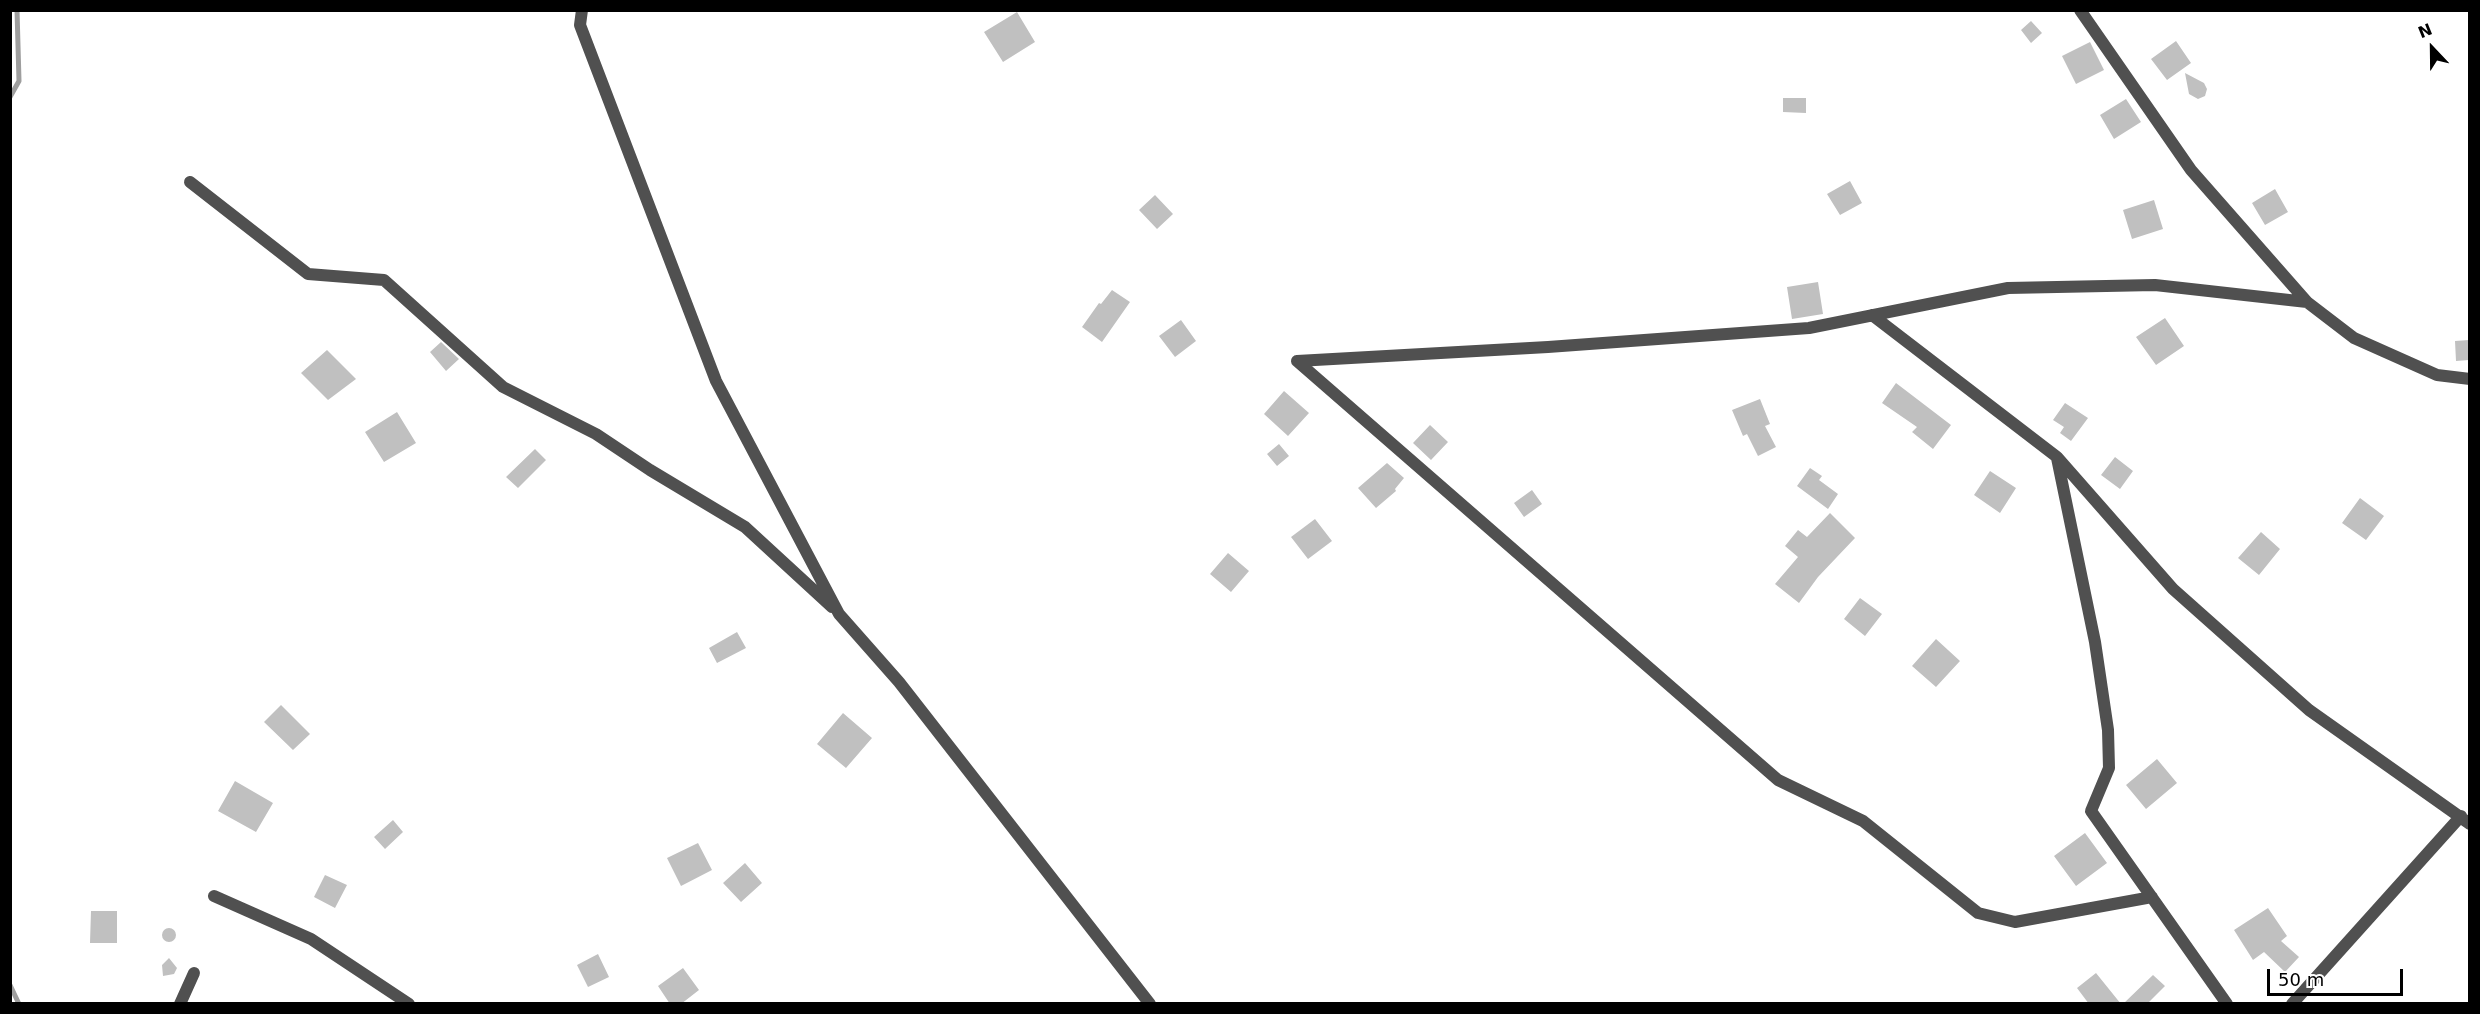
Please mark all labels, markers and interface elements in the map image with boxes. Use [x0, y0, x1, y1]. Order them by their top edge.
north arrow [2402, 18, 2462, 78]
text: N [2415, 20, 2435, 42]
scale bar [2270, 957, 2406, 995]
text: 50 m [2278, 969, 2324, 990]

